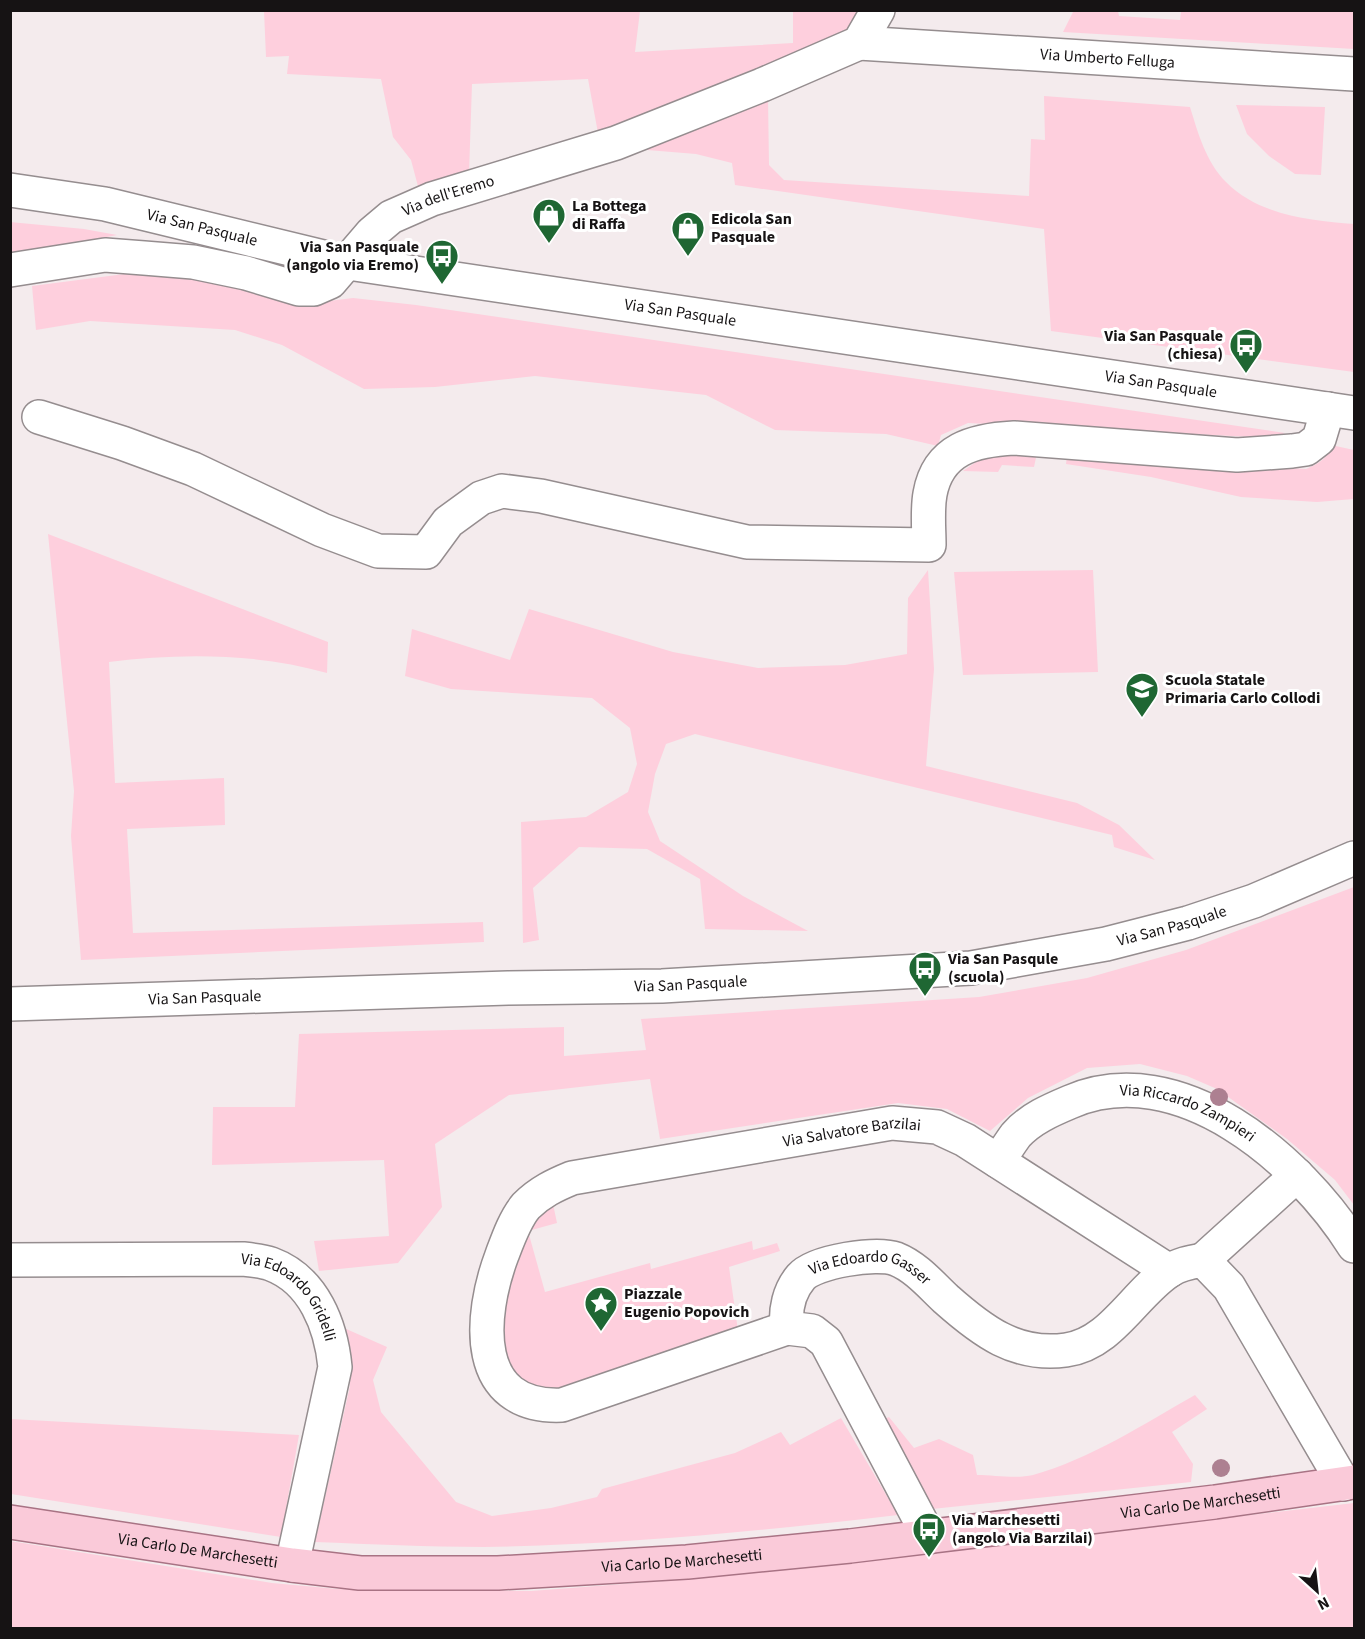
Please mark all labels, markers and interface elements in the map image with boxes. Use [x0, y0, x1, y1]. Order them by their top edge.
street label: Via Umberto Felluga [1039, 43, 1176, 74]
street label: Via dell'Eremo [399, 170, 497, 222]
place label: La Bottega di Raffa [572, 195, 647, 235]
shop icon: La Bottega di Raffa [531, 197, 567, 244]
street label: Via San Pasquale [145, 204, 260, 252]
place label: Edicola San Pasquale [711, 208, 792, 248]
shop icon: Edicola San Pasquale [670, 210, 706, 257]
place label: Via San Pasquale (angolo via Eremo) [286, 236, 419, 276]
bus stop icon: Via San Pasquale (angolo via Eremo) [424, 238, 460, 285]
street label: Via San Pasquale [623, 293, 738, 332]
place label: Via San Pasquale (chiesa) [1103, 325, 1223, 365]
bus stop icon: Via San Pasquale (chiesa) [1228, 327, 1264, 374]
street label: Via San Pasquale [1103, 365, 1218, 403]
place label: Scuola Statale Primaria Carlo Collodi [1165, 669, 1320, 709]
school or university icon: Scuola Statale Primaria Carlo Collodi [1124, 671, 1160, 718]
street label: Via San Pasquale [1115, 900, 1229, 952]
place label: Via San Pasqule (scuola) [947, 948, 1058, 988]
bus stop icon: Via San Pasqule (scuola) [907, 950, 943, 997]
street label: Via San Pasquale [634, 970, 748, 997]
street label: Via San Pasquale [148, 985, 262, 1011]
street label: Via Riccardo Zampieri [1119, 1079, 1260, 1147]
street label: Via Salvatore Barzilai [781, 1112, 922, 1153]
street label: Via Edoardo Gasser [805, 1246, 936, 1290]
street label: Via Edoardo Gridelli [240, 1248, 341, 1344]
place label: Piazzale Eugenio Popovich [624, 1283, 749, 1323]
place icon: Piazzale Eugenio Popovich [583, 1285, 619, 1332]
street label: Via Carlo De Marchesetti [1119, 1482, 1282, 1524]
place label: Via Marchesetti (angolo Via Barzilai) [951, 1509, 1093, 1549]
bus stop icon: Via Marchesetti (angolo Via Barzilai) [911, 1511, 947, 1558]
street label: Via Carlo De Marchesetti [116, 1528, 279, 1574]
street label: Via Carlo De Marchesetti [601, 1544, 763, 1578]
north arrow [1287, 1561, 1347, 1621]
text: N [1314, 1591, 1333, 1616]

